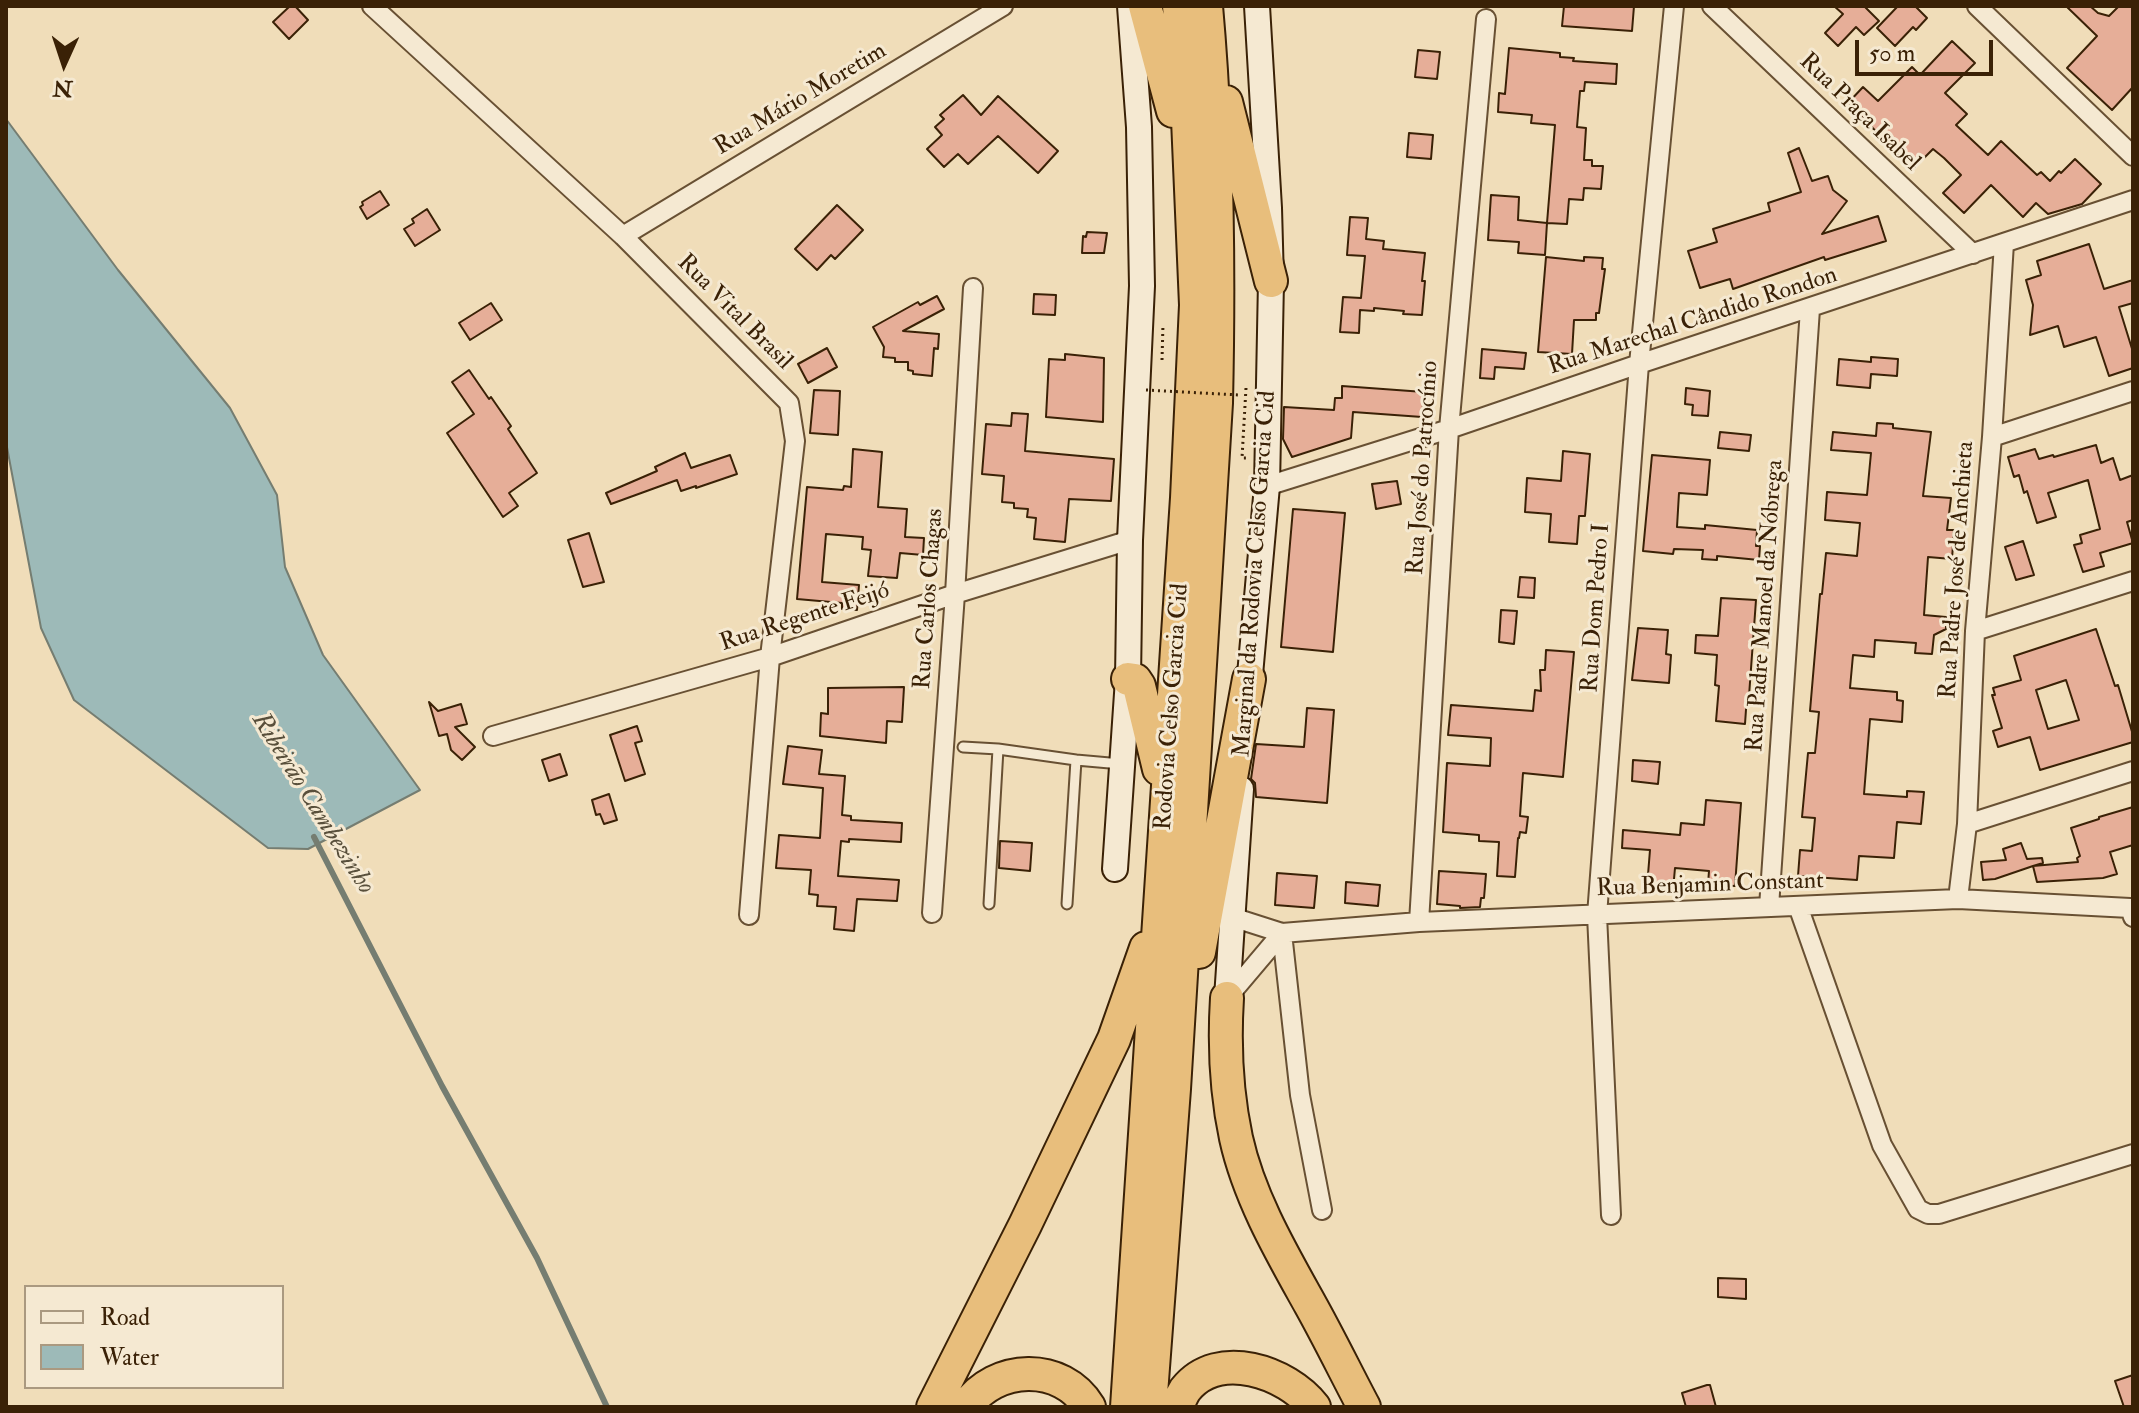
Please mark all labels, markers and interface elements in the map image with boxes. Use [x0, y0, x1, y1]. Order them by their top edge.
north arrow [24, 24, 104, 104]
scale bar [1859, 24, 1997, 74]
street label: Rua Mário Moretim [710, 37, 892, 163]
text: 50 m [1869, 38, 1915, 69]
street label: Rua Praça Isabel [1792, 48, 1926, 178]
text: N [52, 73, 73, 102]
street label: Rua Vital Brasil [670, 249, 798, 377]
street label: Rua Marechal Cândido Rondon [1545, 262, 1841, 382]
street label: Rua José do Patrocínio [1402, 360, 1446, 576]
street label: Marginal da Rodovia Celso Garcia Cid [1229, 390, 1283, 758]
street label: Rua Padre José de Anchieta [1935, 440, 1981, 700]
street label: Rua Padre Manoel da Nóbrega [1741, 459, 1791, 753]
street label: Rua Carlos Chagas [909, 508, 951, 690]
street label: Rua Dom Pedro I [1577, 522, 1617, 694]
street label: Rua Regente Feijó [717, 577, 893, 659]
street label: Rodovia Celso Garcia Cid [1150, 583, 1196, 831]
water label: Ribeirão Cambezinho [244, 708, 380, 900]
street label: Rua Benjamin Constant [1596, 868, 1824, 904]
legend [24, 1285, 284, 1389]
text: Road [100, 1302, 150, 1333]
text: Water [100, 1342, 159, 1373]

